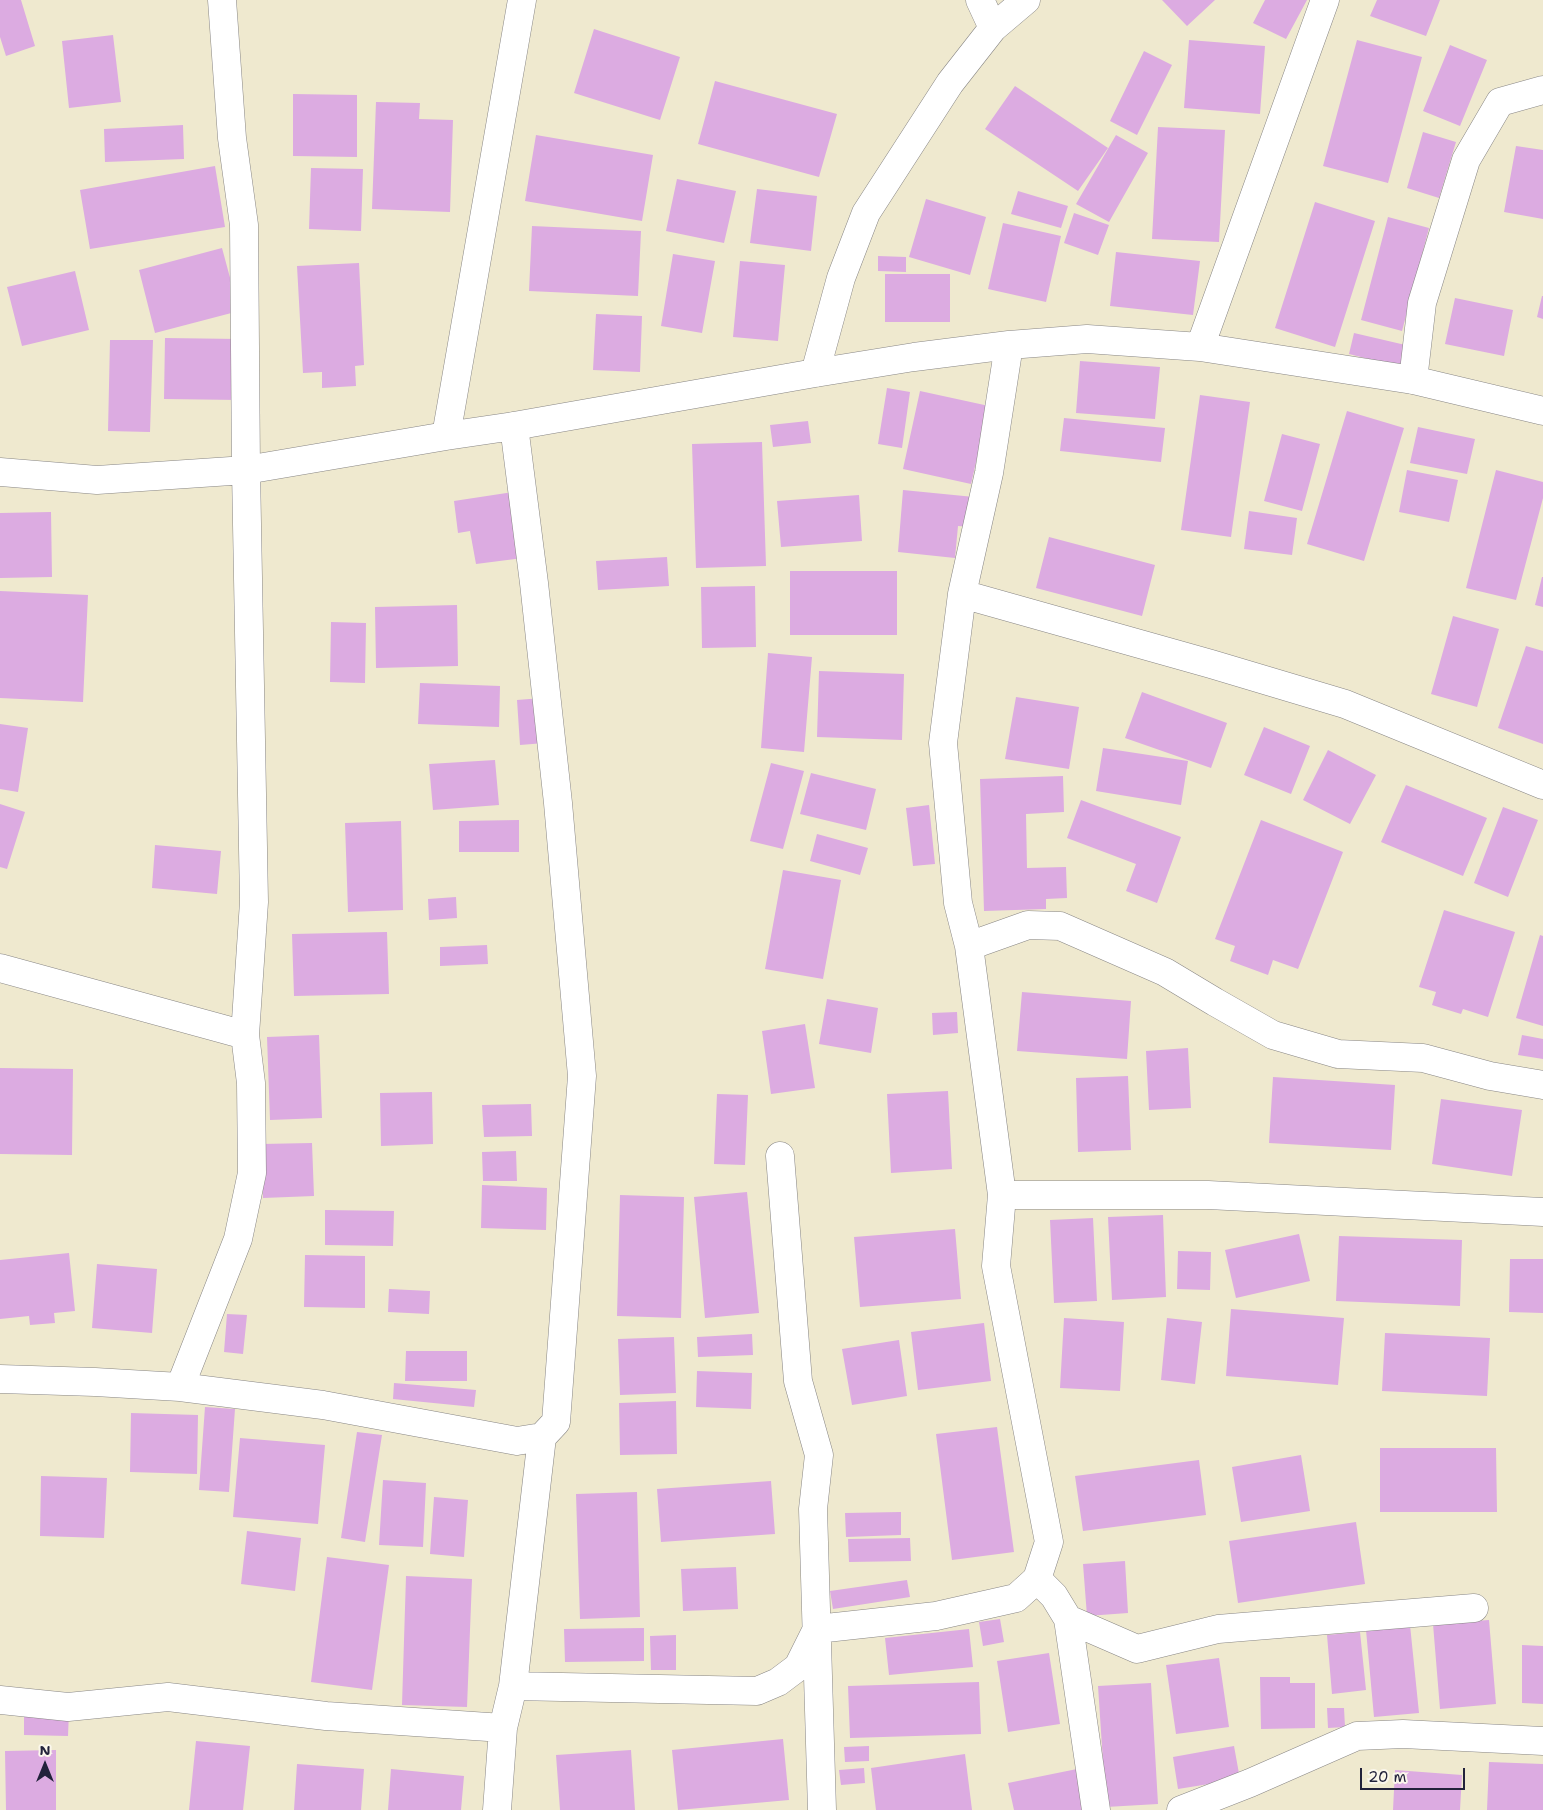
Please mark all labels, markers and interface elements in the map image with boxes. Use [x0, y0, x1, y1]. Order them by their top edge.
north arrow [20, 1740, 70, 1790]
text: N [39, 1741, 51, 1759]
scale bar [1363, 1758, 1468, 1790]
text: 20 m [1368, 1767, 1407, 1787]

